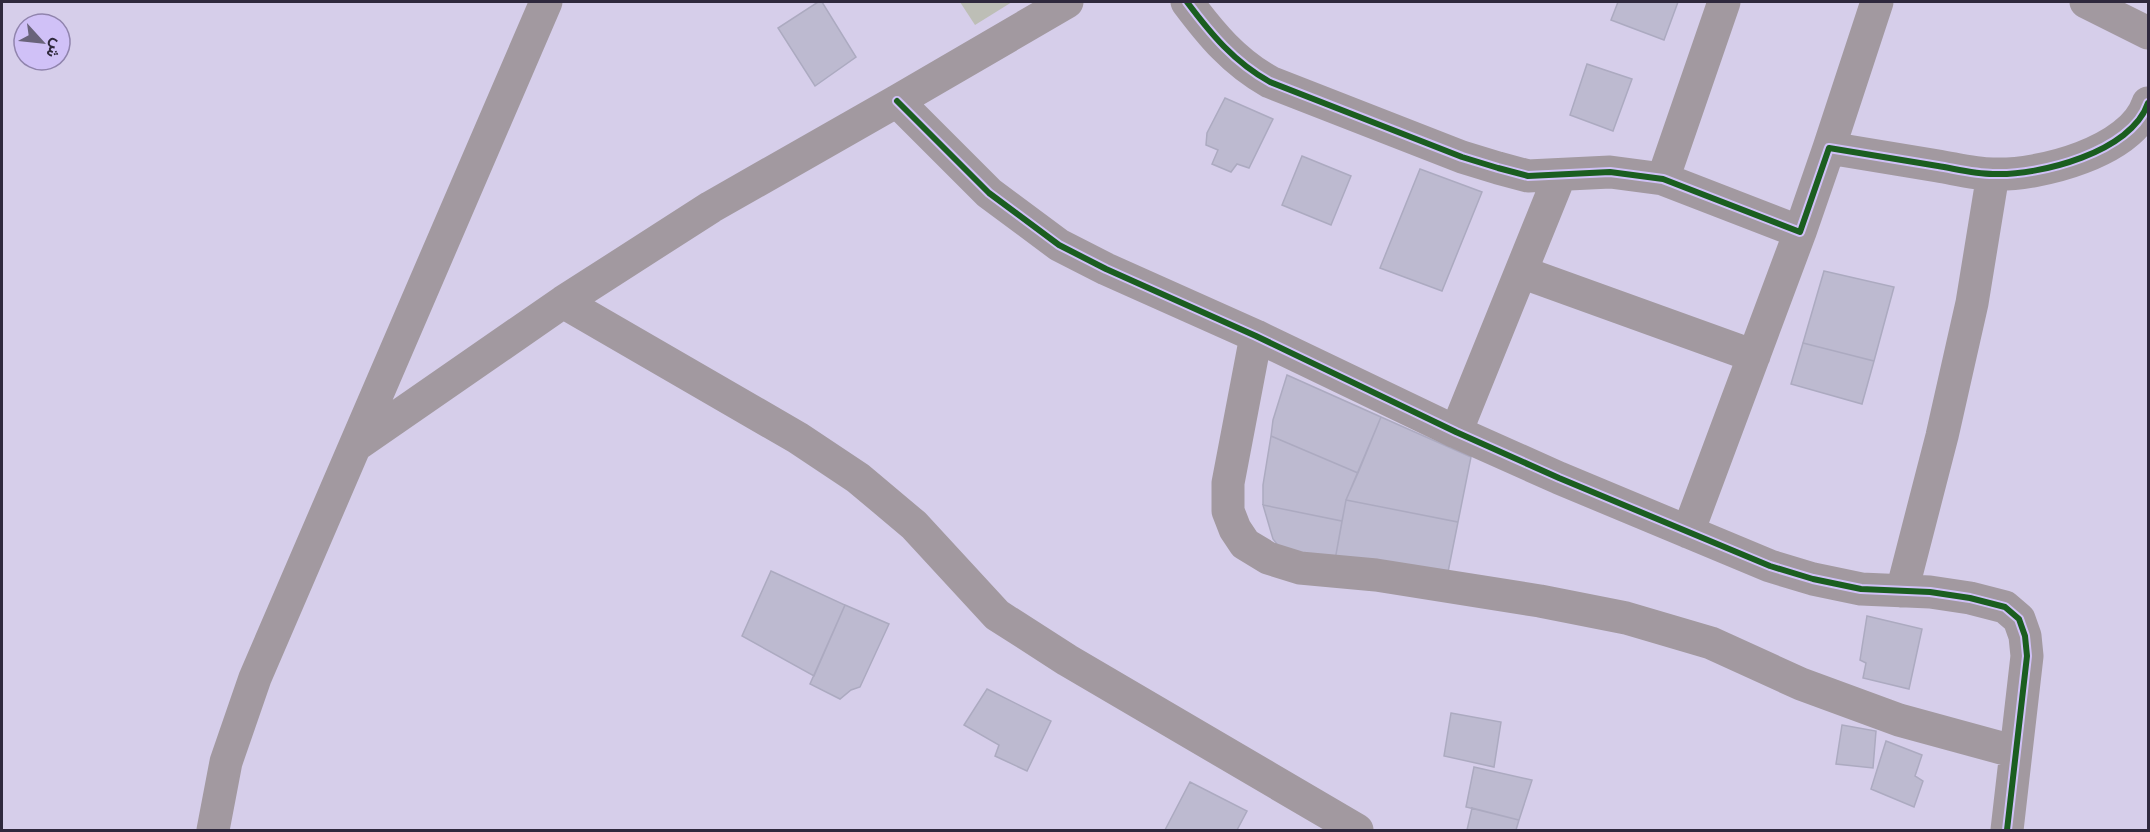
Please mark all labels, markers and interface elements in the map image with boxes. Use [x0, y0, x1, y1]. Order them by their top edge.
north arrow [12, 12, 72, 72]
text: ش [42, 36, 68, 61]

